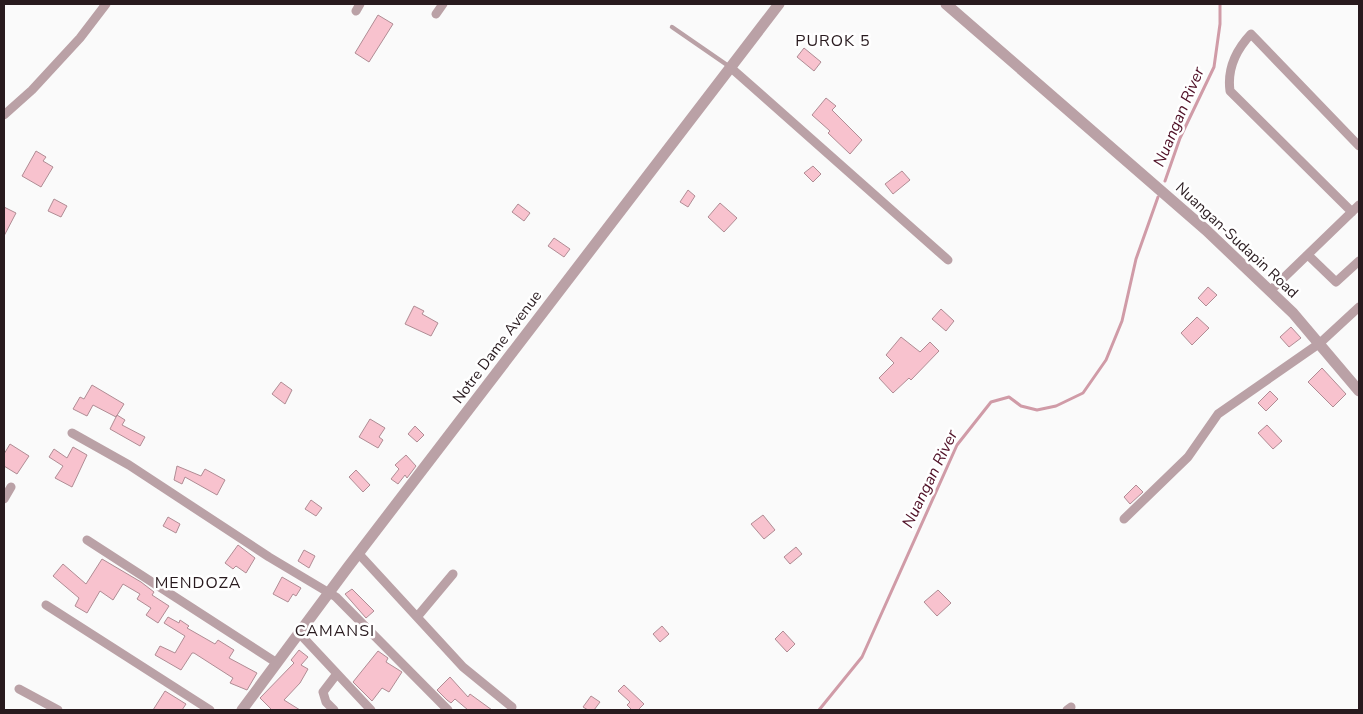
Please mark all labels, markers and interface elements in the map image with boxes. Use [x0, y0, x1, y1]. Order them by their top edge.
district label: PUROK 5 [795, 30, 871, 52]
water label: Nuangan River [1148, 63, 1210, 170]
street label: Nuangan-Sudapin Road [1171, 178, 1303, 302]
street label: Notre Dame Avenue [448, 286, 546, 408]
water label: Nuangan River [897, 425, 964, 532]
district label: MENDOZA [155, 572, 241, 594]
district label: CAMANSI [295, 620, 375, 642]

